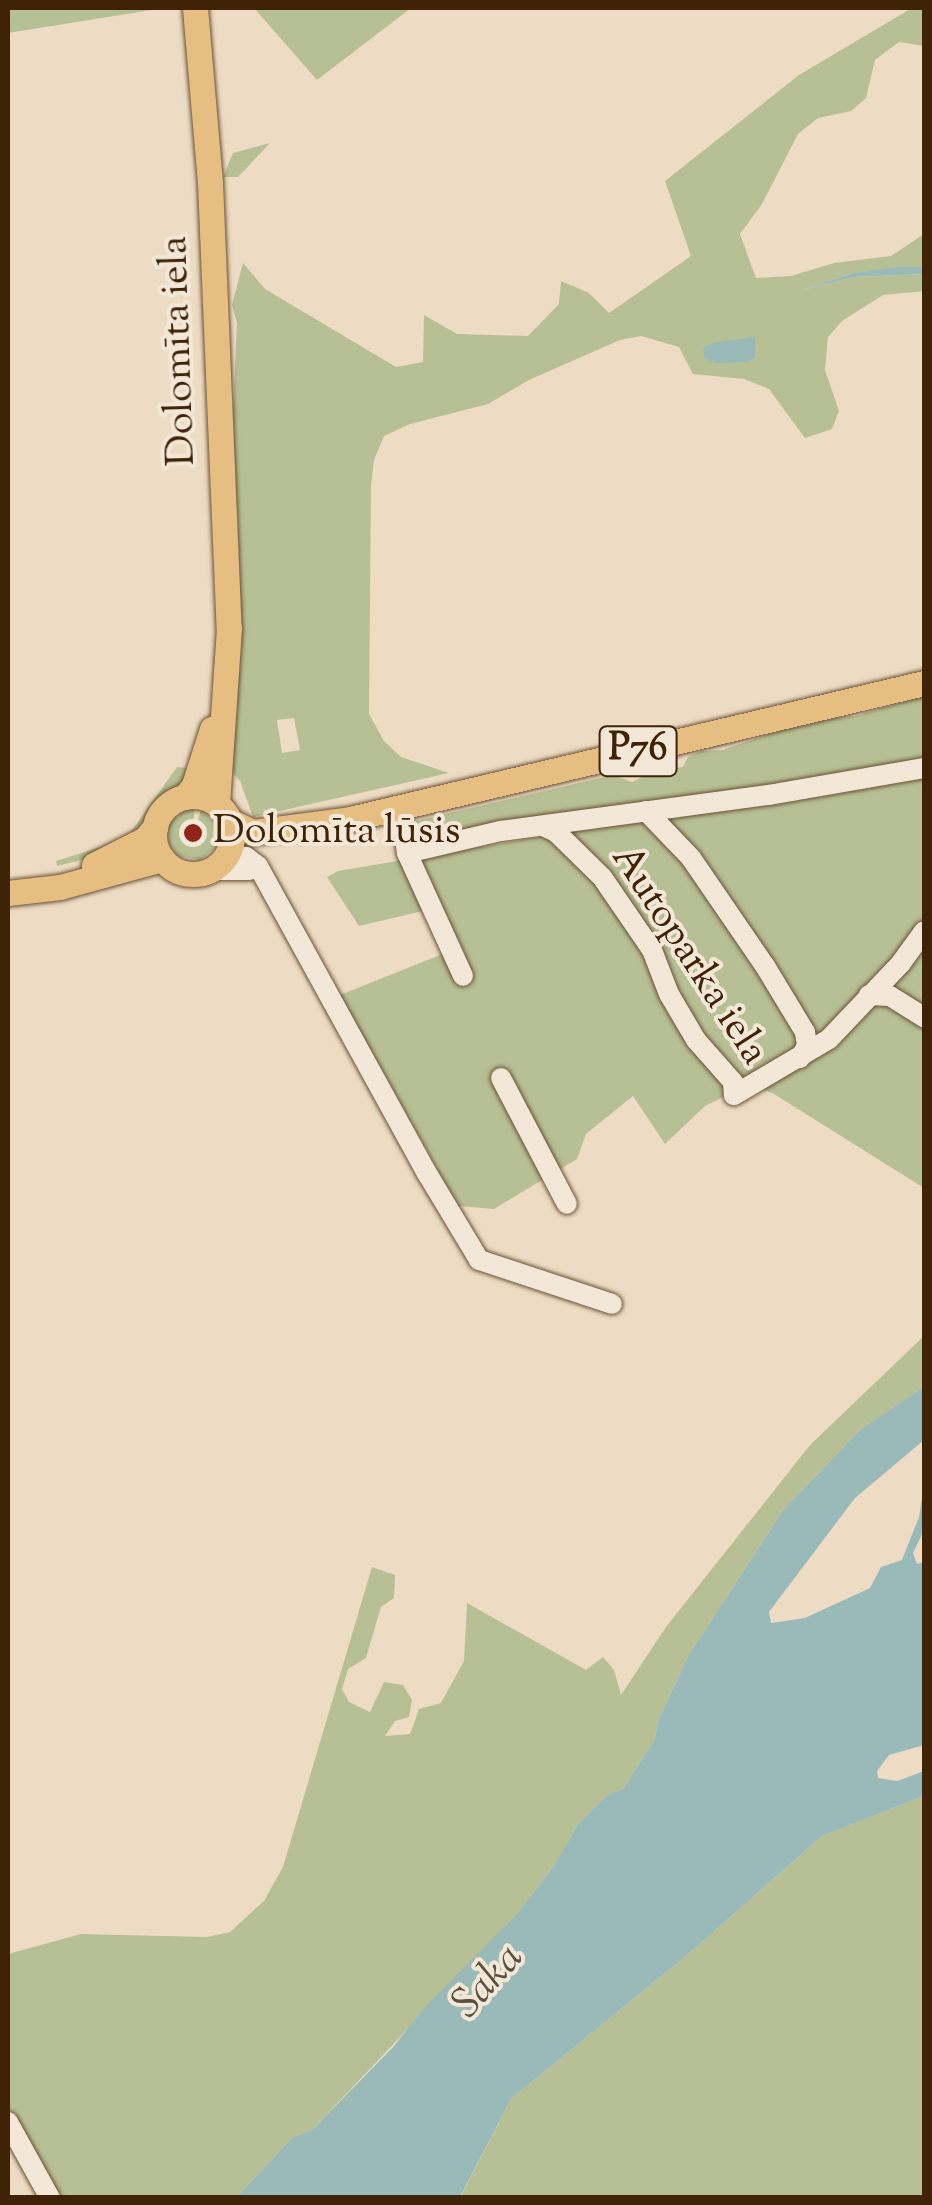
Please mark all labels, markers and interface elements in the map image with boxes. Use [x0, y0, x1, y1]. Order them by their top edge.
street label: Dolomīta iela [152, 235, 208, 467]
road number: P76 [598, 718, 678, 784]
place label: Dolomīta lūsis [213, 809, 460, 857]
marker: Dolomīta lūsis [182, 822, 204, 844]
street label: Autoparka iela [599, 837, 777, 1075]
water label: Saka [443, 1934, 535, 2030]

